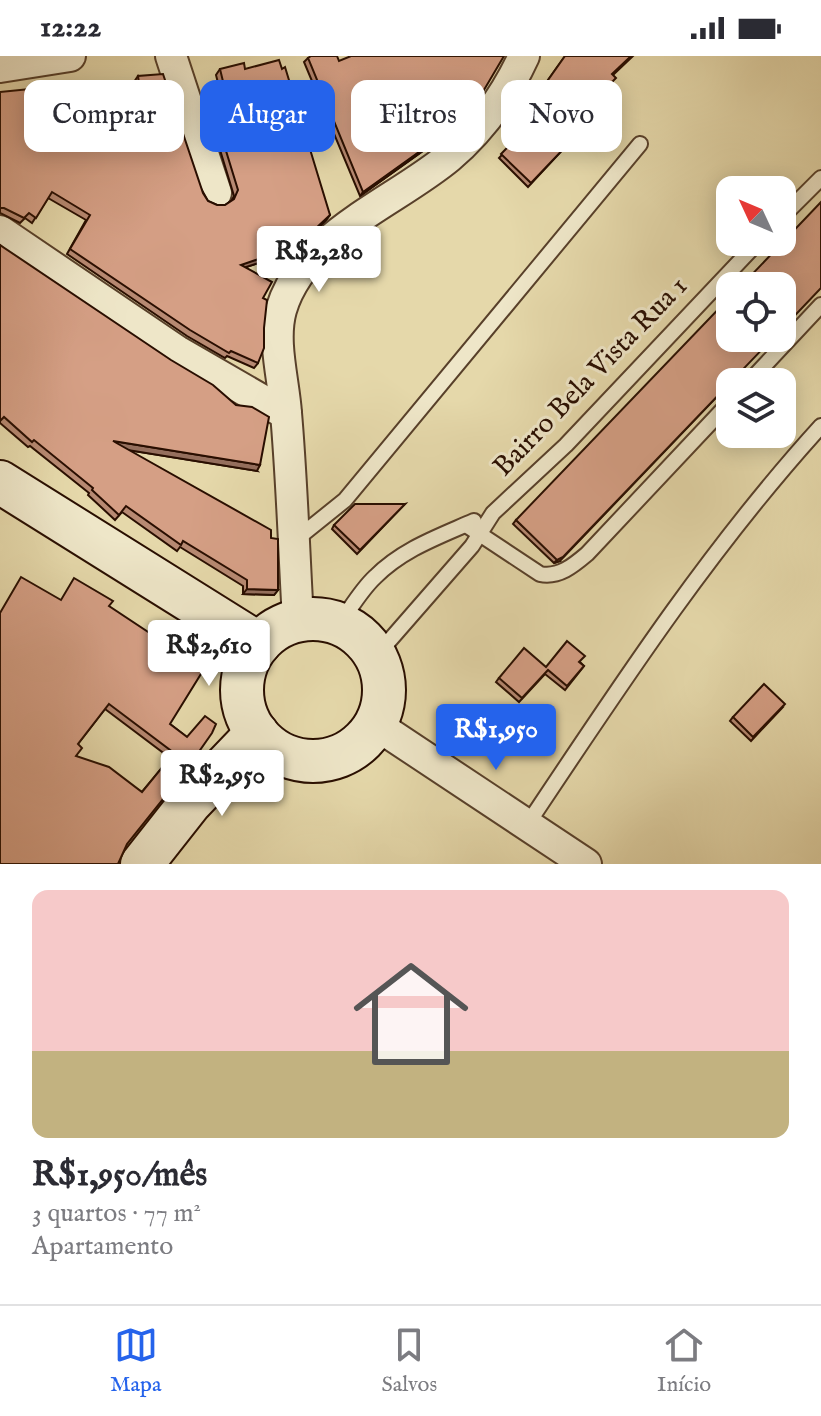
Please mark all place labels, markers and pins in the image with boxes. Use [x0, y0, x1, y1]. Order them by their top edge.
pin: R$2,280 [245, 226, 393, 294]
pin: R$2,610 [135, 620, 283, 688]
pin: R$1,950 [422, 704, 570, 772]
pin: R$2,950 [148, 750, 296, 818]

